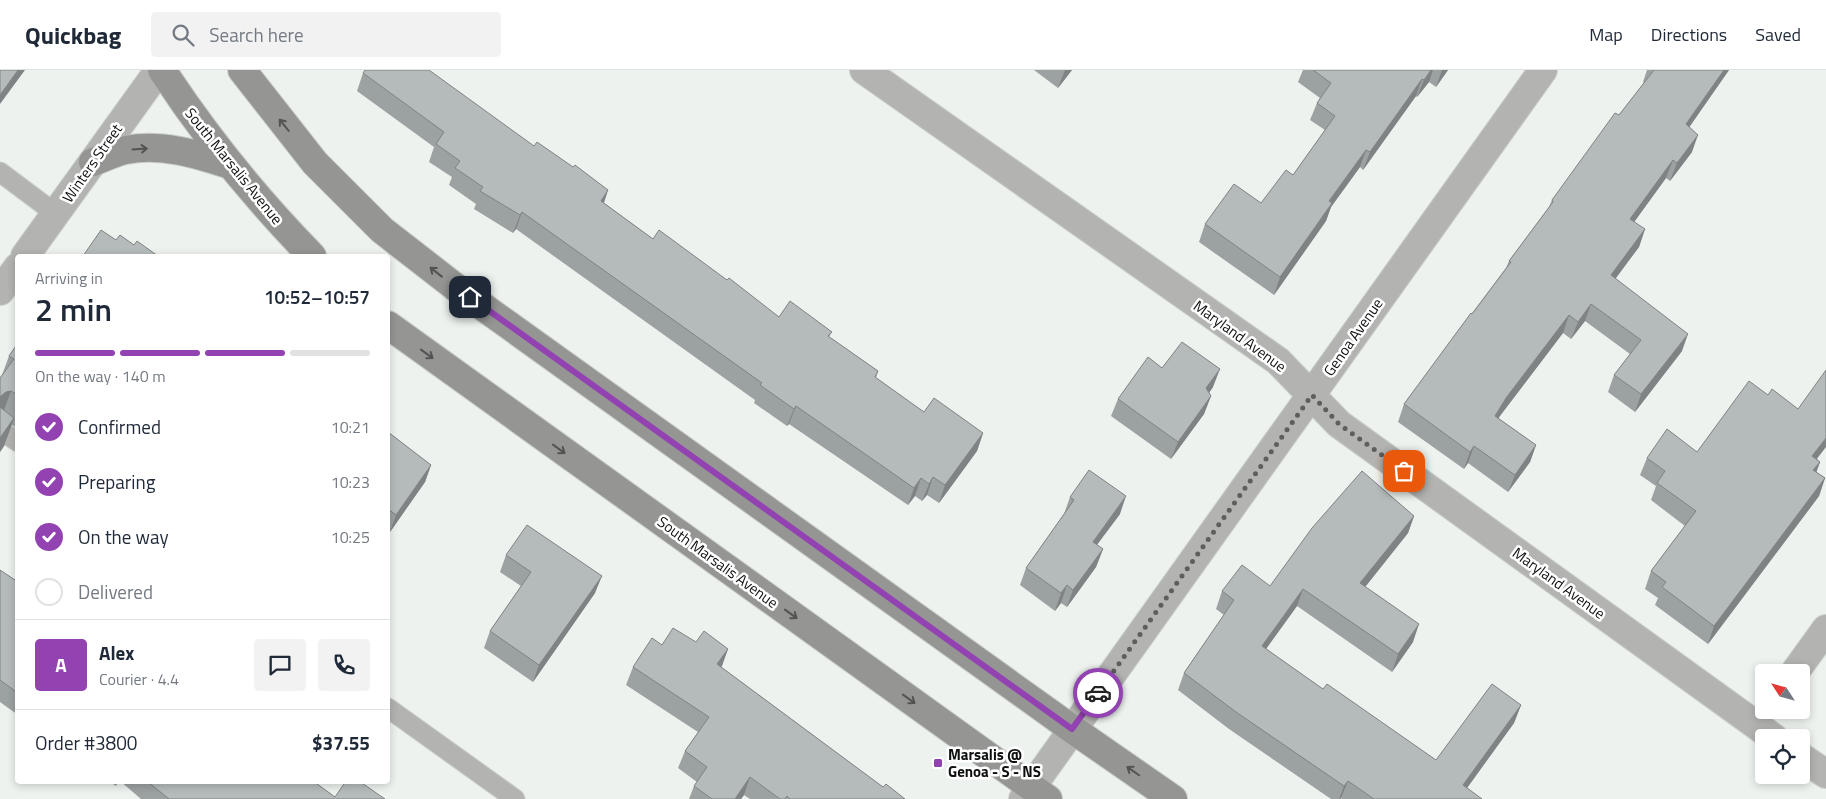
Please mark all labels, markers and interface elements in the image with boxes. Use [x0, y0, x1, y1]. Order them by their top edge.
search box [151, 12, 501, 57]
text: Quickbag [25, 17, 121, 53]
text: Search here [209, 20, 304, 49]
icon: search [169, 21, 197, 49]
text: Map [1589, 21, 1623, 48]
text: Directions [1651, 21, 1727, 48]
text: Saved [1755, 21, 1801, 48]
street label: South Marsalis Avenue [180, 103, 288, 229]
street label: Winters Street [56, 118, 128, 207]
one-way arrow [279, 119, 290, 132]
one-way arrow [132, 145, 148, 154]
text: Arriving in [35, 266, 103, 290]
one-way arrow [429, 266, 442, 277]
pin [449, 276, 491, 318]
text: 10:52–10:57 [264, 282, 370, 311]
icon: home [456, 283, 484, 311]
text: 2 min [35, 285, 112, 333]
street label: Genoa Avenue [1318, 293, 1388, 381]
street label: Maryland Avenue [1189, 294, 1291, 378]
one-way arrow [420, 349, 434, 359]
text: On the way · 140 m [35, 364, 166, 388]
text: Confirmed [78, 412, 161, 441]
icon: check [35, 413, 63, 441]
text: 10:21 [331, 415, 370, 439]
one-way arrow [552, 444, 566, 454]
pin [1383, 450, 1425, 492]
icon: bag [1390, 457, 1418, 485]
text: Preparing [78, 467, 155, 496]
icon: check [35, 468, 63, 496]
text: 10:23 [331, 470, 370, 494]
street label: South Marsalis Avenue [653, 510, 783, 614]
text: On the way [78, 522, 169, 551]
icon: check [35, 523, 63, 551]
text: 10:25 [331, 525, 370, 549]
street label: Maryland Avenue [1508, 541, 1610, 625]
text: Delivered [78, 577, 153, 606]
one-way arrow [784, 609, 797, 620]
text: Alex [99, 638, 134, 667]
button: chat [254, 639, 306, 691]
button: phone [318, 639, 370, 691]
text: A [55, 650, 67, 679]
north arrow [1755, 664, 1810, 719]
map controls [1755, 664, 1810, 784]
text: Courier · 4.4 [99, 667, 179, 691]
courier [1073, 668, 1123, 718]
icon: car [1084, 679, 1112, 707]
one-way arrow [902, 694, 916, 704]
text: Order #3800 [35, 728, 137, 757]
text: $37.55 [312, 728, 370, 757]
button: locate [1755, 729, 1810, 784]
place label: Marsalis @ Genoa - S - NS [948, 743, 1041, 783]
marker: Marsalis @ Genoa - S - NS [932, 757, 944, 769]
one-way arrow [1126, 766, 1140, 776]

